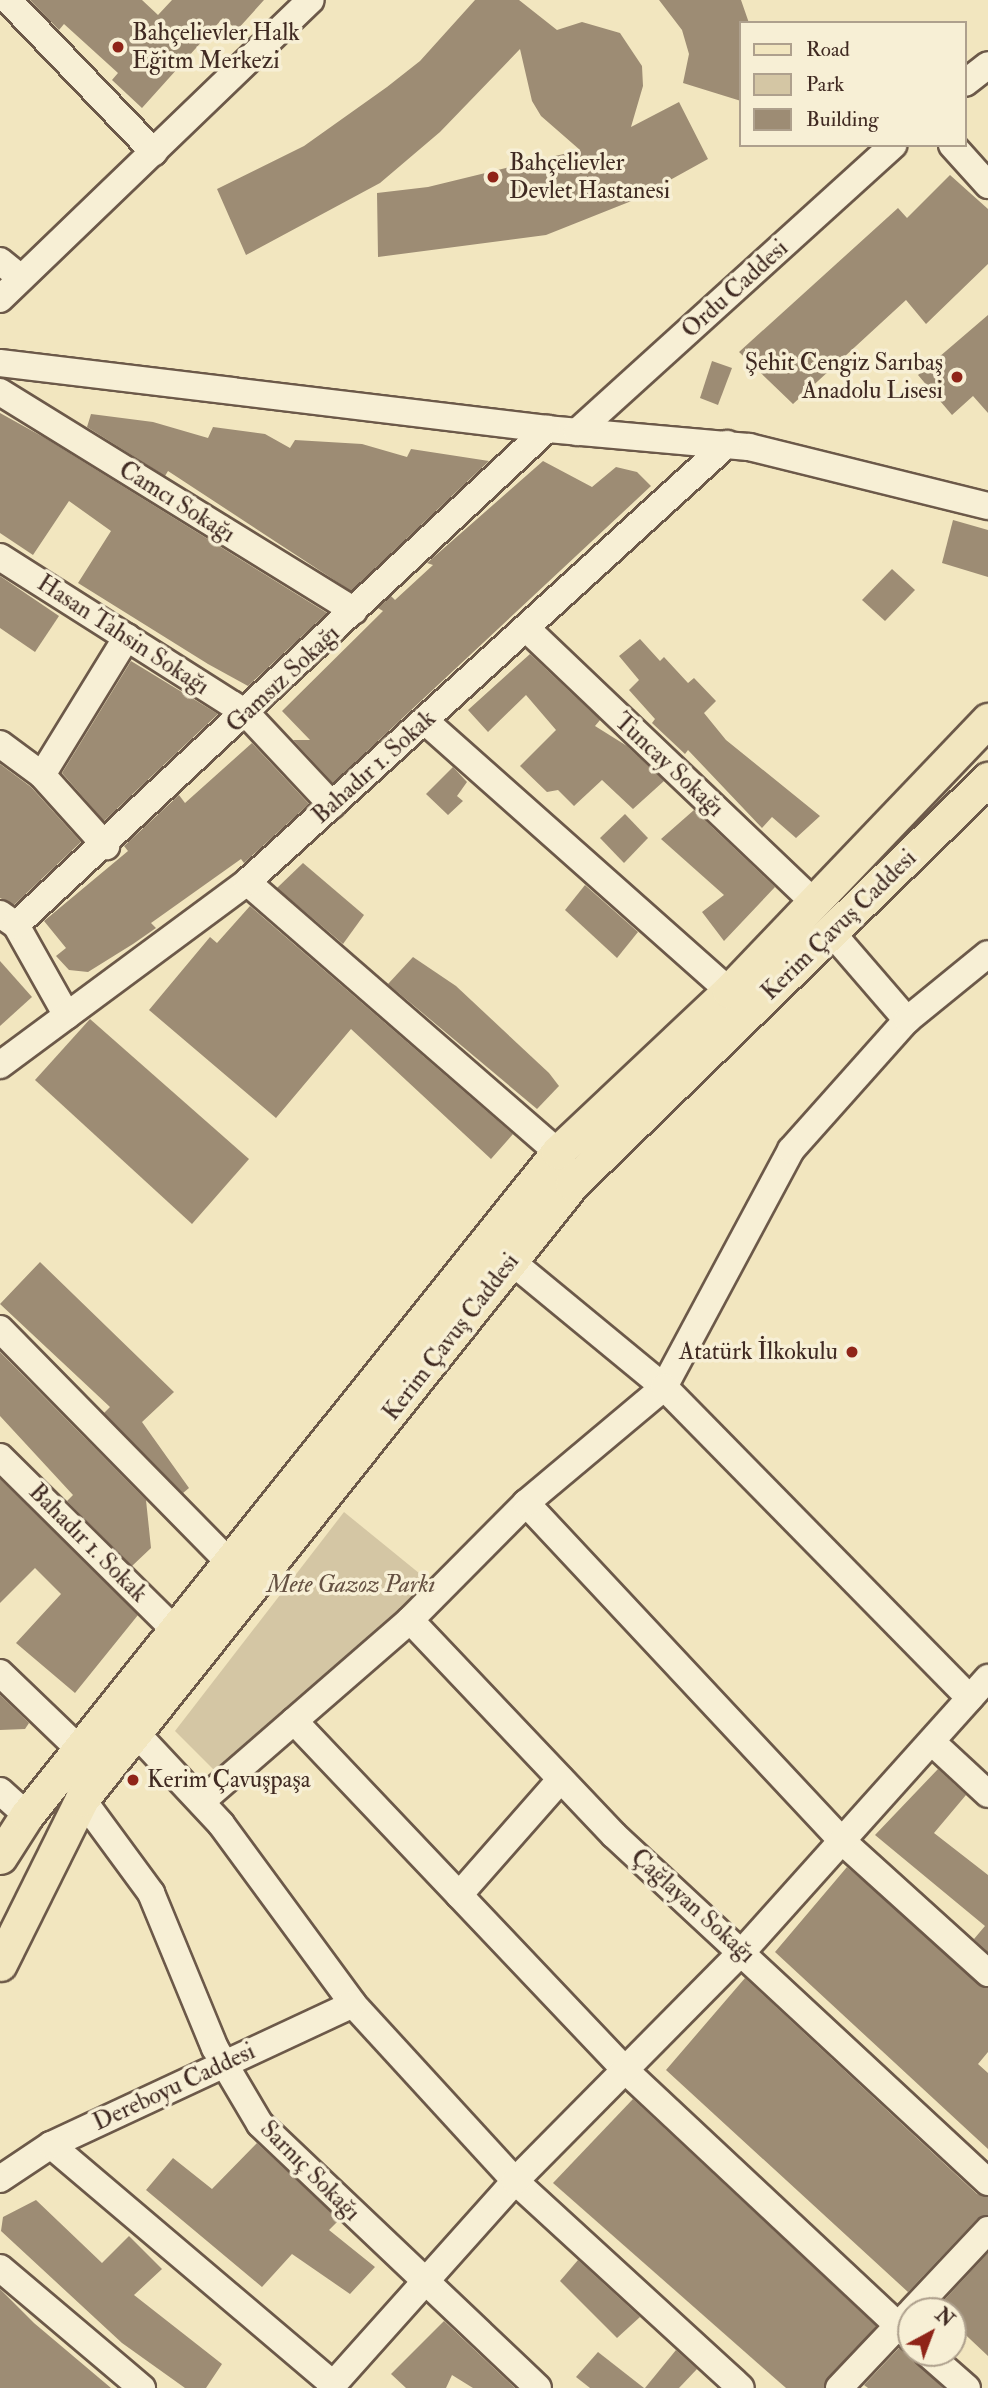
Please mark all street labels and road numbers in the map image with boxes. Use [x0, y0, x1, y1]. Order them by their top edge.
street label: Ordu Caddesi [676, 234, 794, 344]
street label: Camcı Sokağı [114, 455, 240, 549]
street label: Hasan Tahsin Sokağı [32, 569, 214, 701]
street label: Gamsız Sokağı [220, 619, 346, 739]
street label: Bahadır 1. Sokak [306, 704, 442, 830]
street label: Tuncay Sokağı [608, 707, 730, 823]
street label: Kerim Çavuş Caddesi [756, 844, 922, 1006]
street label: Kerim Çavuş Caddesi [377, 1248, 525, 1426]
street label: Bahadır 1. Sokak [23, 1478, 153, 1608]
street label: Çağlayan Sokağı [625, 1843, 761, 1969]
street label: Dereboyu Caddesi [88, 2037, 260, 2137]
street label: Sarnıç Sokağı [254, 2115, 366, 2227]

